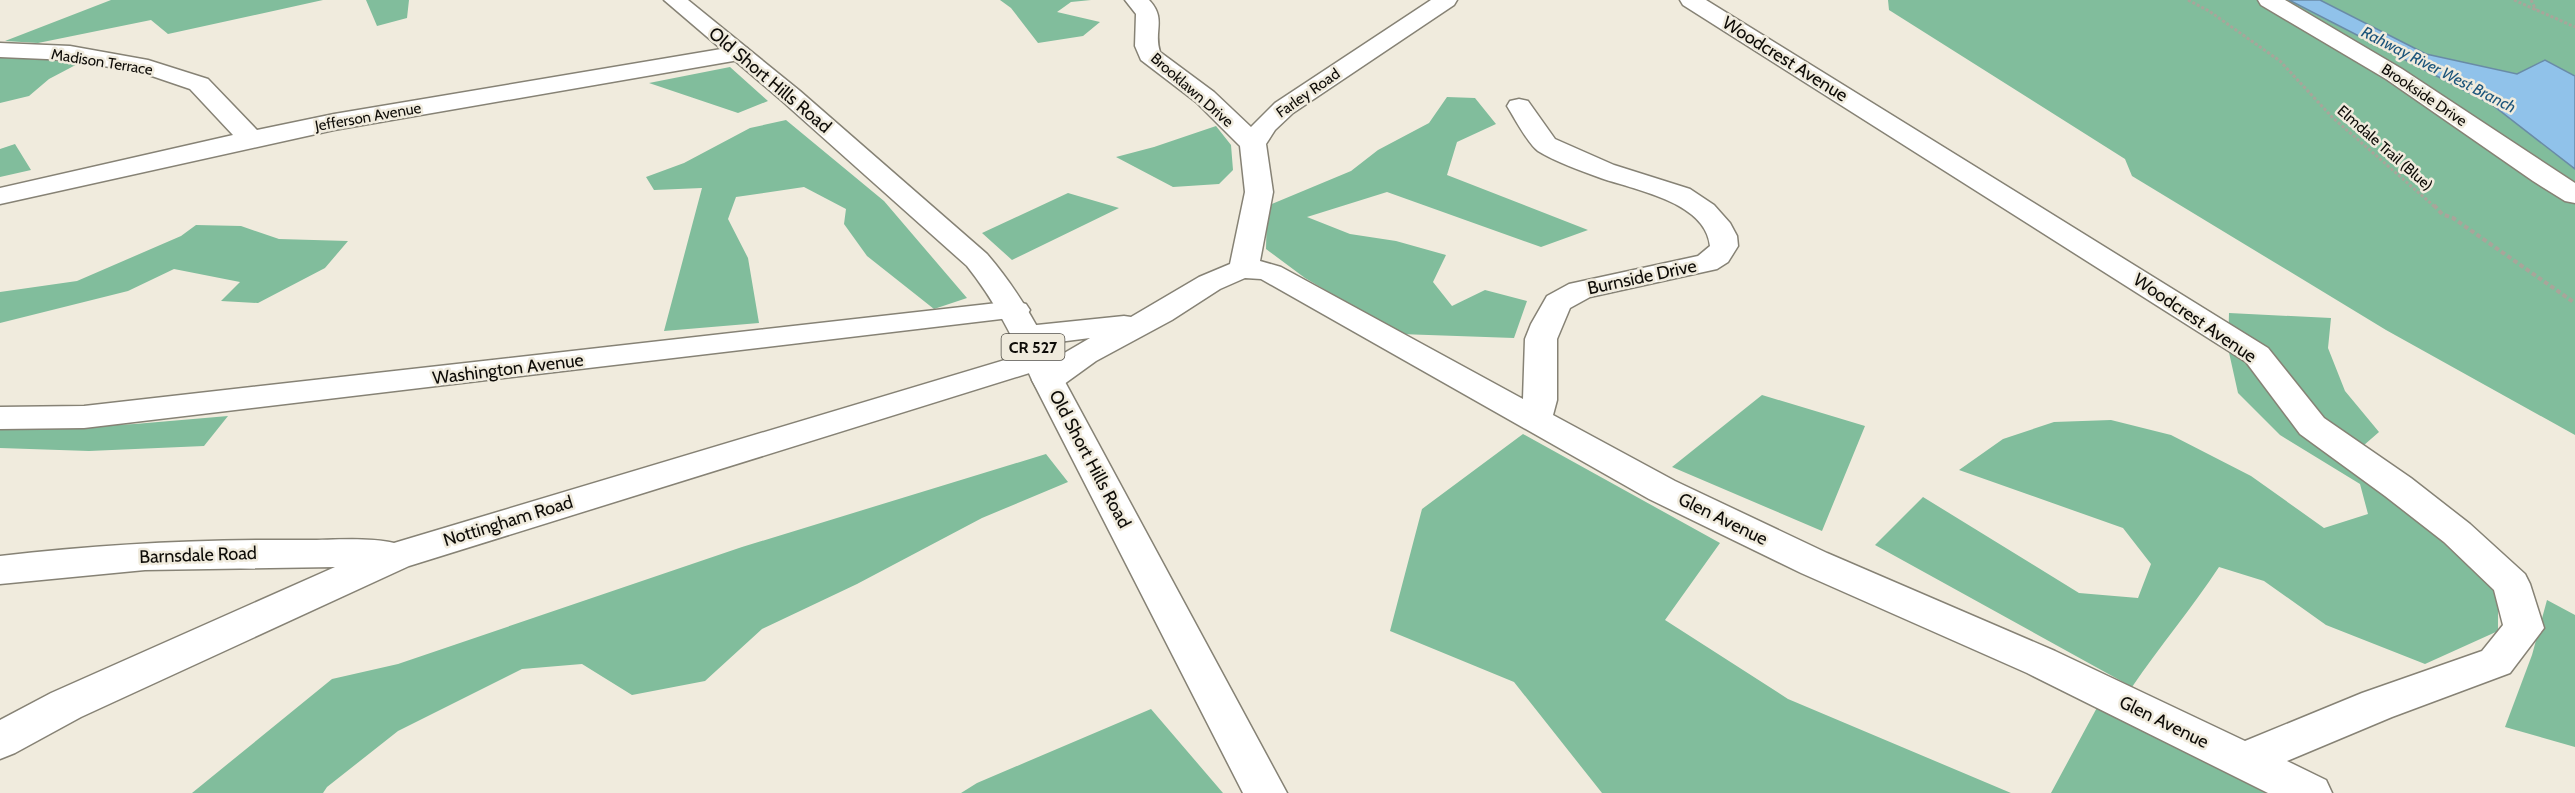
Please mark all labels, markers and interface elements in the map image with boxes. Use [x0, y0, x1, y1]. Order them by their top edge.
street label: Woodcrest Avenue [1718, 12, 1852, 106]
street label: Old Short Hills Road [704, 22, 836, 138]
water label: Rahway River West Branch [2358, 22, 2519, 117]
street label: Madison Terrace [50, 45, 154, 79]
street label: Brooklawn Drive [1147, 49, 1237, 131]
street label: Brookside Drive [2378, 60, 2470, 130]
street label: Farley Road [1273, 65, 1343, 121]
street label: Jefferson Avenue [313, 99, 423, 135]
street label: Elmdale Trail (Blue) [2334, 102, 2436, 194]
street label: Burnside Drive [1586, 255, 1698, 299]
street label: Woodcrest Avenue [2129, 269, 2261, 367]
road number: CR 527 [1002, 334, 1064, 360]
street label: Washington Avenue [431, 349, 585, 389]
street label: Old Short Hills Road [1044, 386, 1136, 532]
street label: Glen Avenue [1675, 488, 1771, 550]
street label: Nottingham Road [440, 491, 576, 551]
street label: Barnsdale Road [139, 542, 257, 568]
street label: Glen Avenue [2116, 691, 2212, 753]

